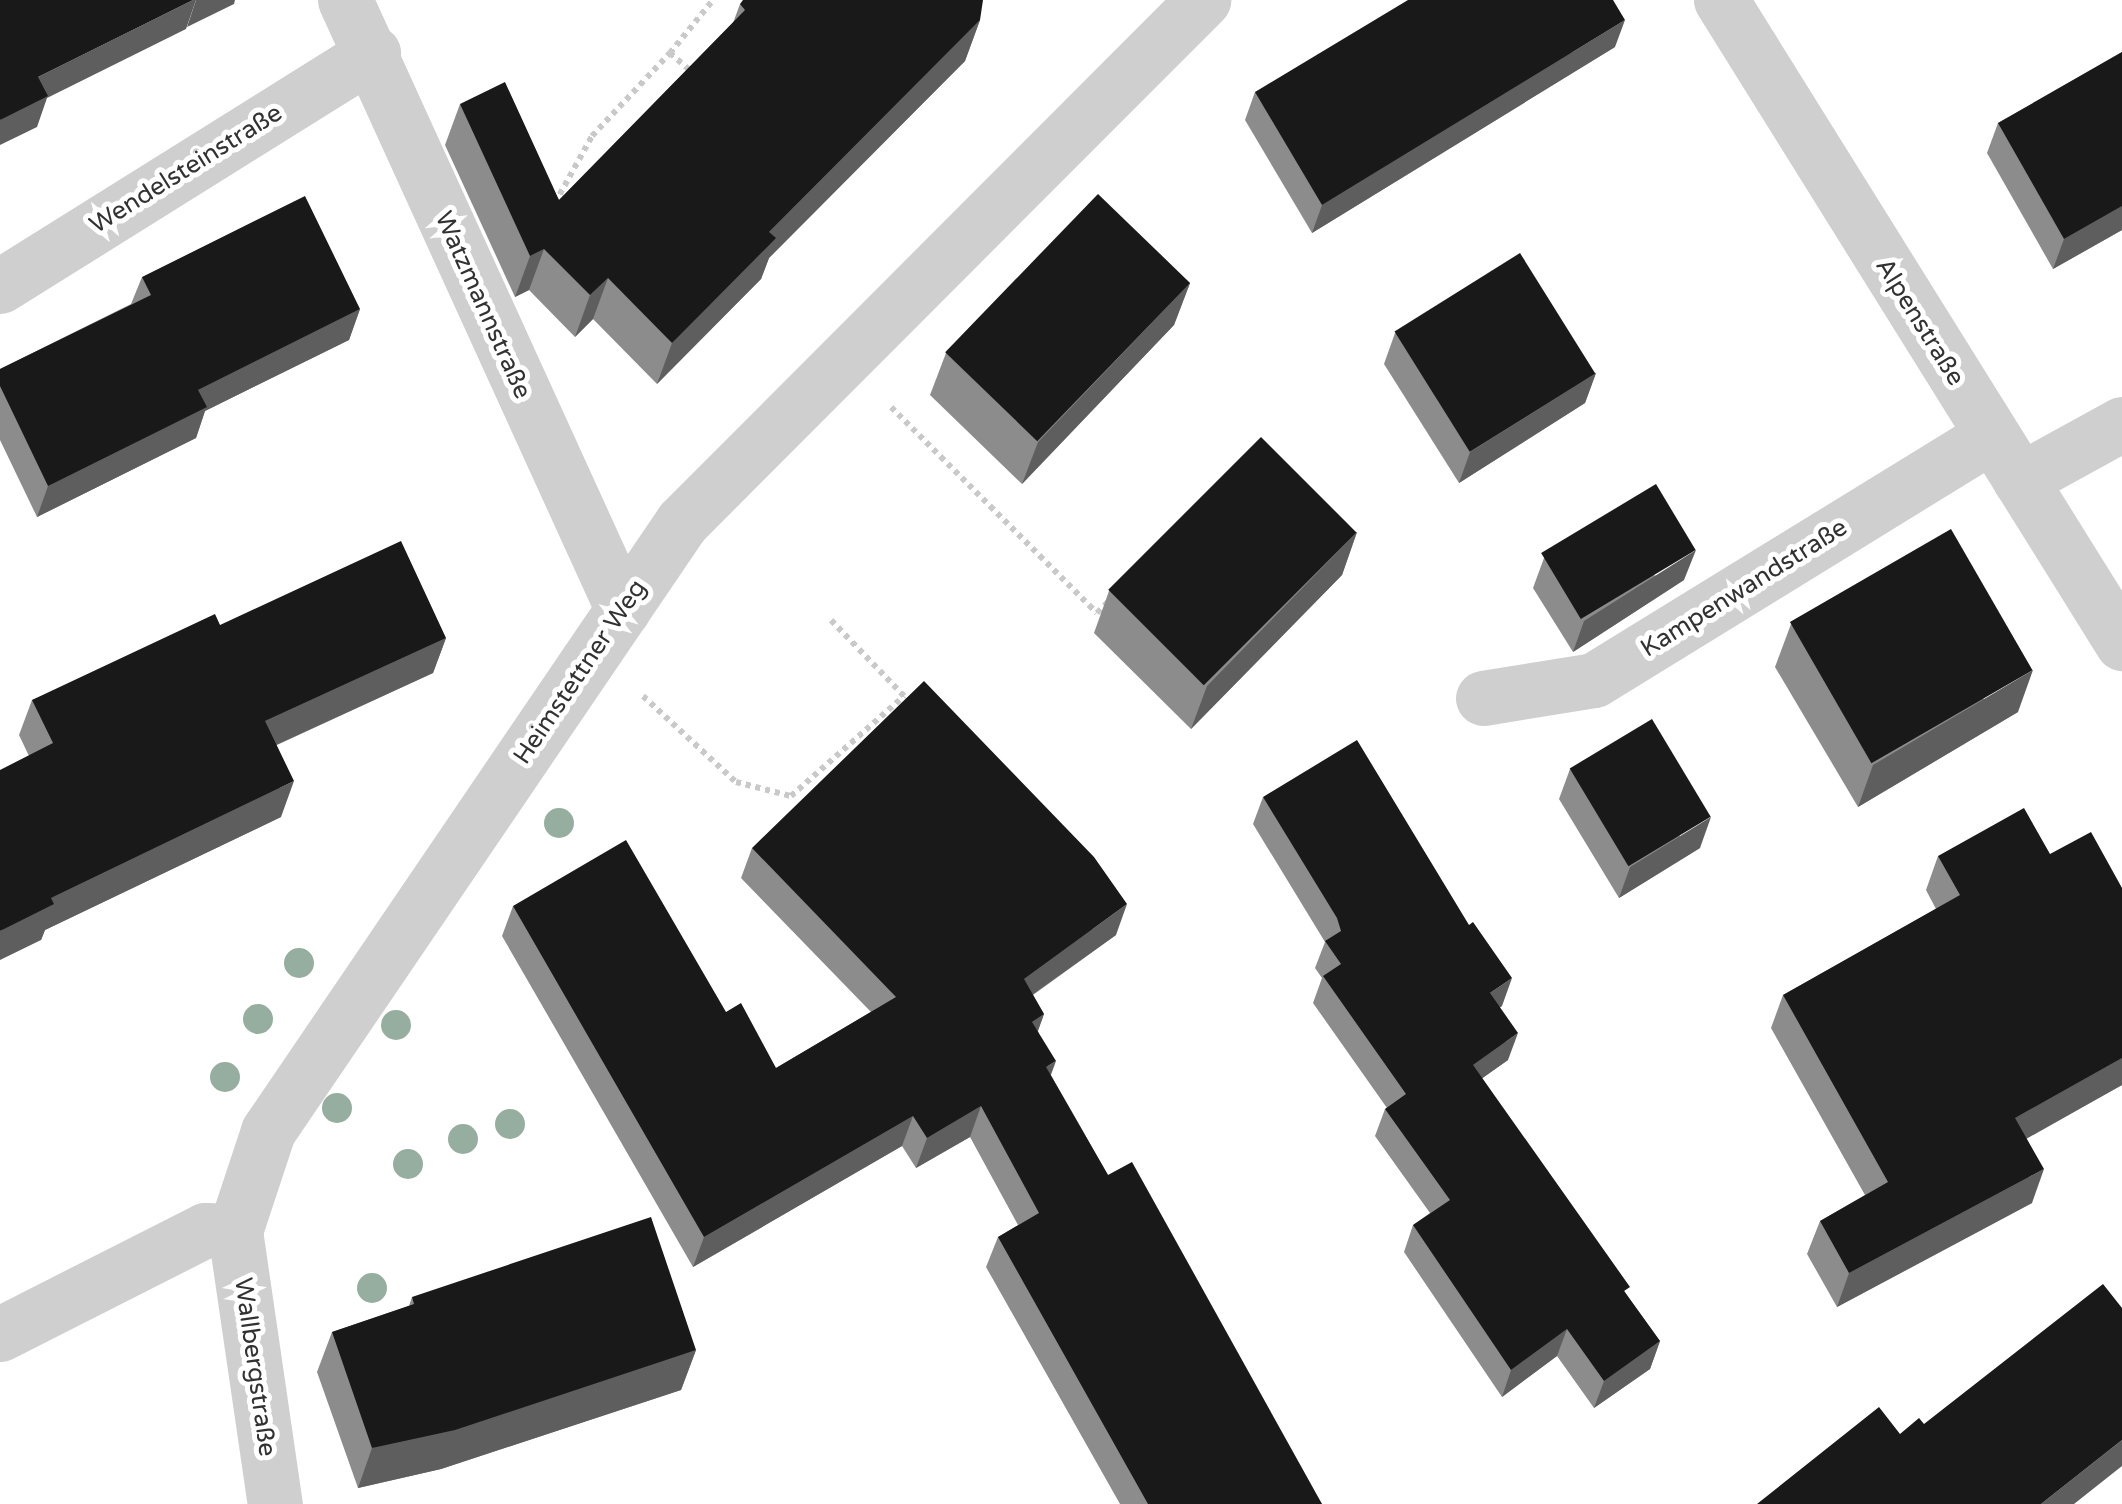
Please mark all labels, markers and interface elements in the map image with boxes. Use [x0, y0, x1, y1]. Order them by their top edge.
street label: Wendelsteinstraße [84, 98, 288, 240]
street label: Watzmannstraße [428, 207, 538, 403]
street label: Alpenstraße [1869, 253, 1971, 391]
street label: Kampenwandstraße [1635, 512, 1853, 664]
street label: Heimstettner Weg [507, 574, 653, 770]
street label: Wallbergstraße [228, 1276, 282, 1458]

